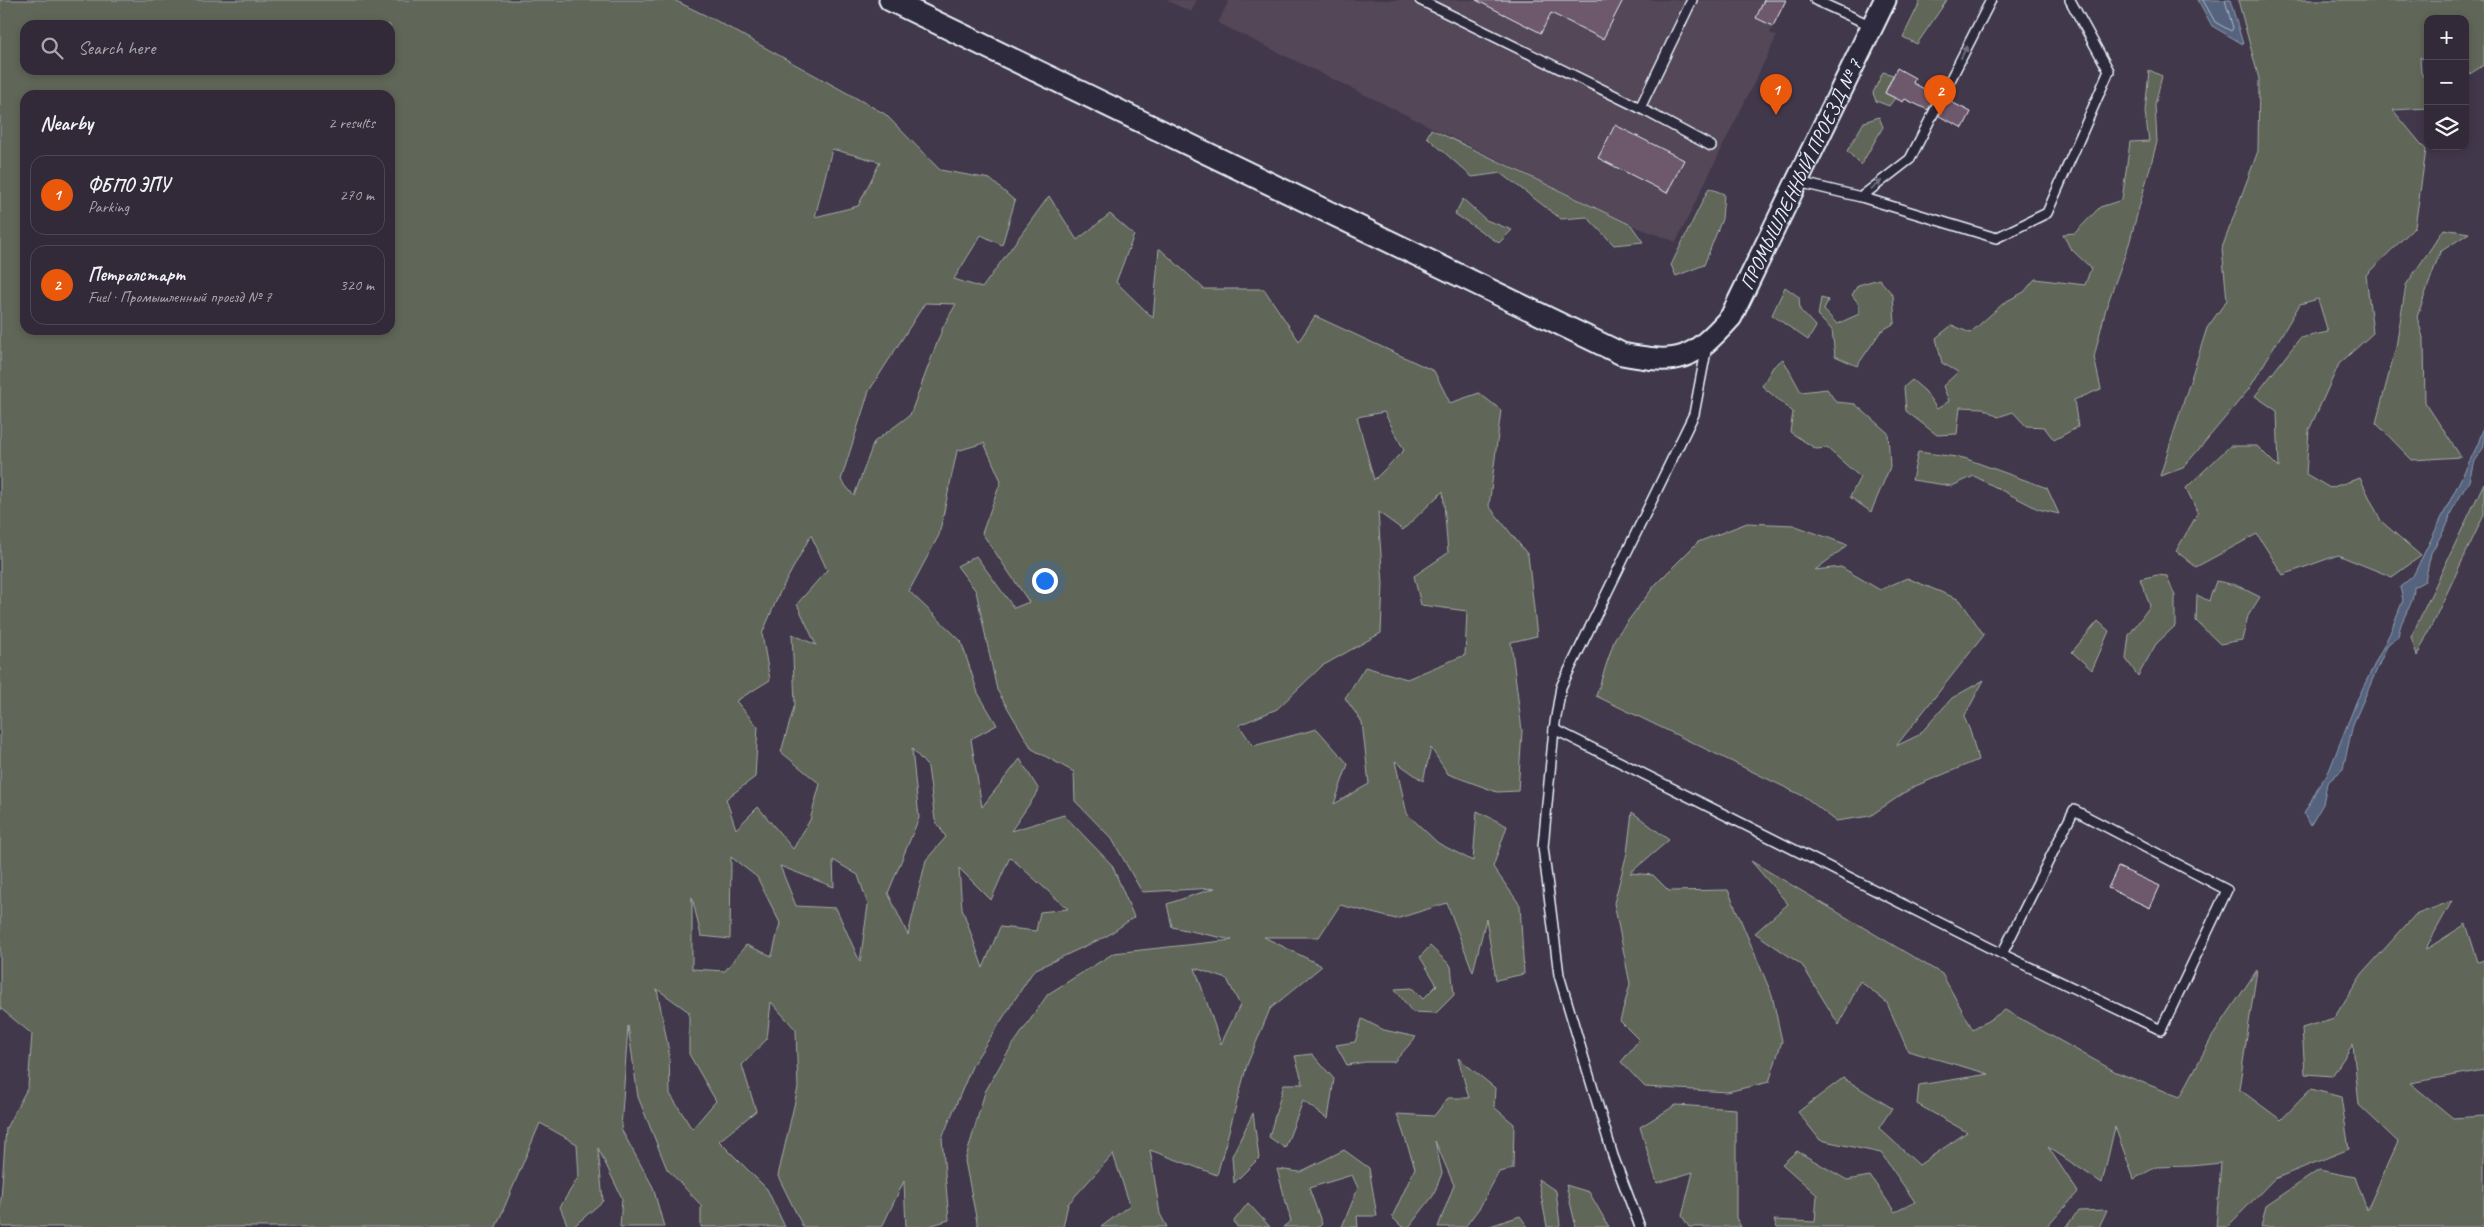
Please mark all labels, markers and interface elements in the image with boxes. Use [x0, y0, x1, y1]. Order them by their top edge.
map controls [2424, 15, 2469, 150]
button: + [2424, 15, 2469, 60]
search box [20, 20, 395, 75]
icon: search [38, 34, 66, 62]
text: Search here [78, 36, 155, 60]
one-way arrow [1960, 45, 1968, 60]
street label: ПРОМЫШЛЕННЫЙ ПРОЕЗД № 7 [1734, 54, 1868, 294]
button: − [2424, 60, 2469, 105]
pin: 1 [1760, 74, 1792, 115]
pin: 2 [1924, 75, 1956, 116]
button: layers [2424, 105, 2469, 150]
text: Nearby [40, 110, 93, 136]
text: 2 results [328, 113, 375, 133]
text: ФБПО ЭПУ [88, 173, 170, 197]
one-way arrow [1869, 180, 1882, 191]
text: 1 [53, 185, 61, 205]
text: 270 m [340, 185, 374, 205]
text: Parking [88, 197, 129, 217]
text: Петролстарт [88, 263, 184, 287]
text: 2 [53, 275, 61, 295]
text: 320 m [340, 275, 374, 295]
text: Fuel · Промышленный проезд № 7 [88, 287, 272, 307]
your location [1032, 568, 1058, 594]

